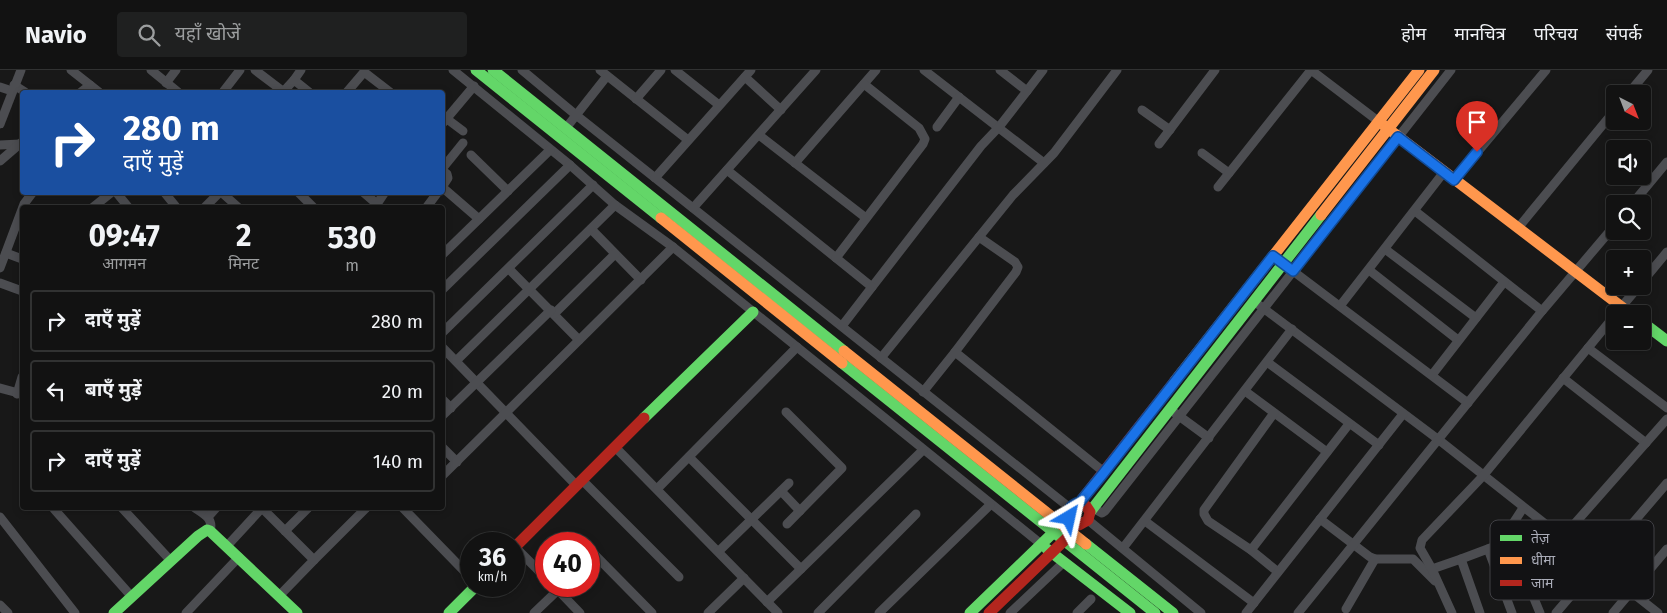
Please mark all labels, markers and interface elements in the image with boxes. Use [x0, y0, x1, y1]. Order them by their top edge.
search box [117, 12, 467, 57]
text: Navio [25, 21, 87, 49]
icon: search [135, 21, 163, 49]
text: यहाँ खोजें [175, 22, 240, 45]
text: होम [1401, 23, 1426, 45]
text: मानचित्र [1454, 23, 1506, 45]
text: परिचय [1534, 23, 1578, 45]
text: संपर्क [1606, 23, 1642, 45]
north arrow [1606, 85, 1651, 130]
map controls [1606, 85, 1651, 350]
pin [1456, 101, 1498, 152]
text: 280 m [123, 107, 220, 149]
icon: arrive [1463, 108, 1491, 136]
icon: right [40, 110, 105, 175]
button: sound [1606, 140, 1651, 185]
text: दाएँ मुड़ें [123, 149, 183, 176]
button: search [1606, 195, 1651, 240]
text: 09:47 [89, 218, 160, 254]
text: 2 [236, 218, 251, 254]
text: 530 [328, 220, 376, 256]
button: + [1606, 250, 1651, 295]
text: आगमन [102, 254, 146, 273]
text: मिनट [228, 254, 259, 273]
text: m [345, 256, 359, 275]
button: − [1606, 305, 1651, 350]
icon: right [42, 307, 70, 335]
text: दाएँ मुड़ें [85, 308, 141, 331]
text: 280 m [371, 310, 423, 333]
icon: left [42, 377, 70, 405]
text: बाएँ मुड़ें [85, 378, 142, 401]
text: 20 m [382, 380, 423, 403]
icon: right [42, 447, 70, 475]
text: दाएँ मुड़ें [85, 448, 141, 471]
text: 140 m [373, 450, 423, 473]
position arrow [1042, 491, 1094, 543]
legend [1490, 520, 1654, 600]
text: तेज़ [1531, 529, 1550, 547]
speed limit sign: 40 [535, 532, 600, 597]
text: 36 [479, 543, 506, 573]
text: धीमा [1531, 552, 1556, 569]
text: km/h [478, 570, 507, 584]
text: जाम [1531, 575, 1554, 592]

